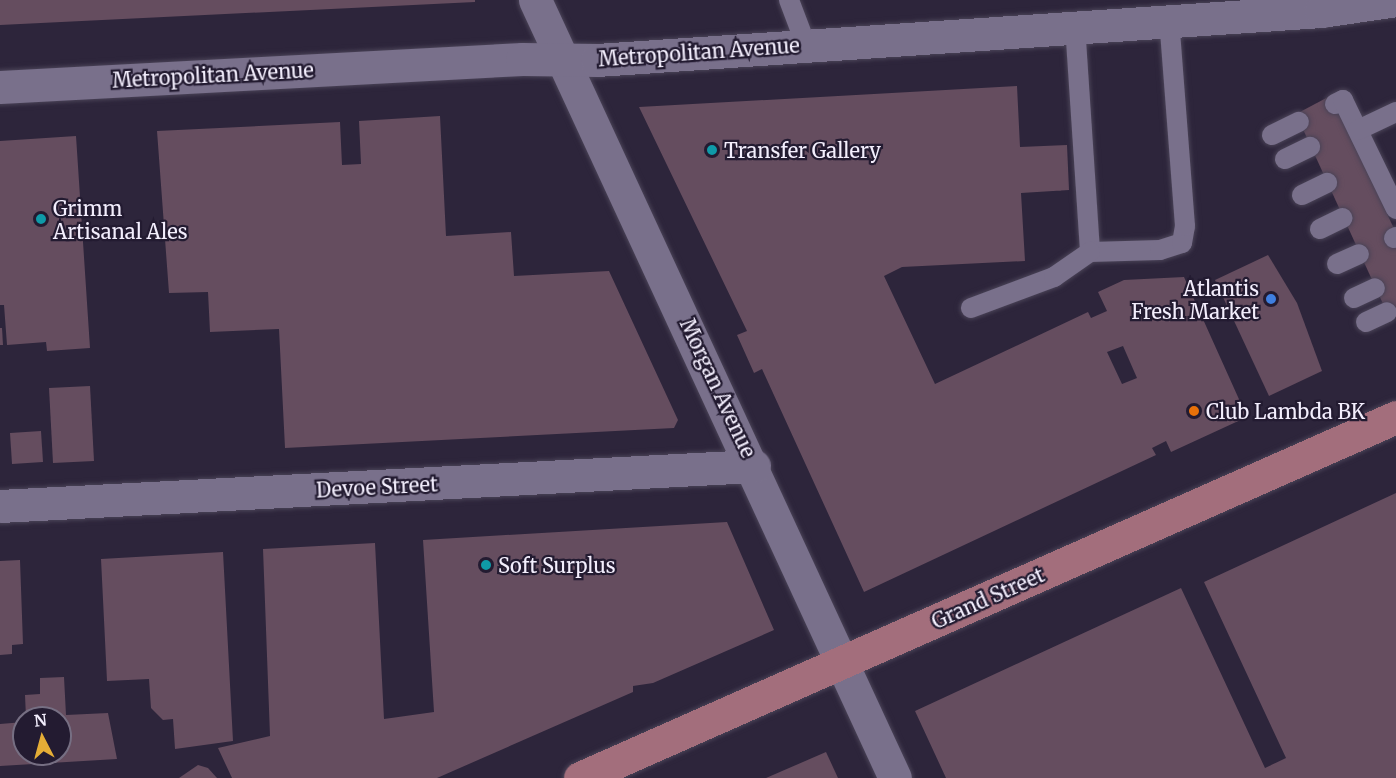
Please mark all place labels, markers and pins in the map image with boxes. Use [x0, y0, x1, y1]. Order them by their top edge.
place label: Transfer Gallery [724, 138, 881, 162]
marker: Transfer Gallery [705, 143, 719, 157]
place label: Grimm Artisanal Ales [53, 196, 188, 243]
marker: Grimm Artisanal Ales [34, 212, 48, 226]
place label: Atlantis Fresh Market [1131, 276, 1259, 323]
marker: Atlantis Fresh Market [1264, 292, 1278, 306]
place label: Club Lambda BK [1206, 399, 1365, 423]
marker: Club Lambda BK [1187, 404, 1201, 418]
place label: Soft Surplus [498, 553, 615, 577]
marker: Soft Surplus [479, 558, 493, 572]

